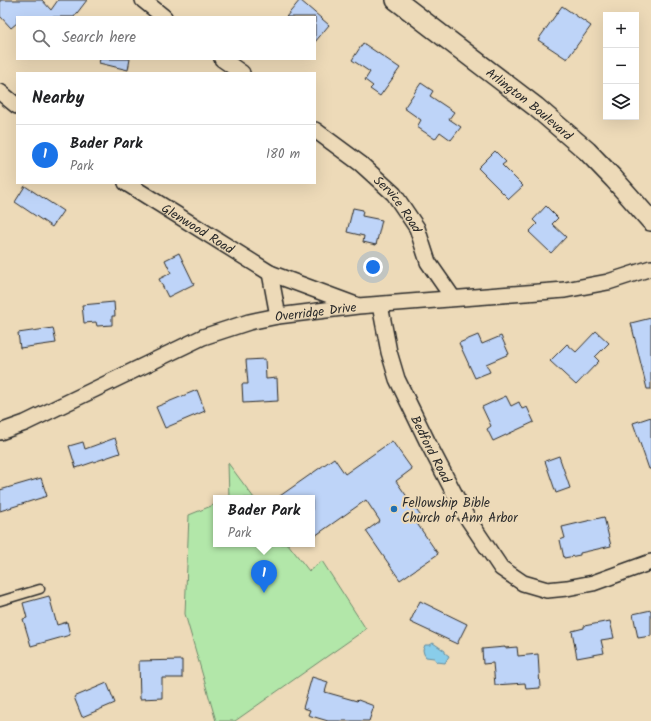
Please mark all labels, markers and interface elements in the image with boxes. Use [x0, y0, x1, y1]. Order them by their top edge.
map controls [603, 12, 639, 120]
button: + [603, 12, 639, 48]
search box [16, 16, 316, 60]
text: Search here [62, 26, 136, 50]
icon: search [30, 27, 52, 49]
button: − [603, 48, 639, 84]
street label: Arlington Boulevard [481, 63, 577, 147]
button: layers [603, 84, 639, 120]
text: Nearby [32, 85, 84, 112]
text: Bader Park [70, 132, 142, 156]
text: 1 [43, 144, 47, 165]
text: 180 m [266, 144, 300, 165]
text: Park [70, 156, 94, 177]
street label: Service Road [368, 171, 427, 235]
street label: Glenwood Road [157, 199, 238, 260]
your location [363, 257, 383, 277]
street label: Overridge Drive [274, 297, 358, 328]
street label: Bedford Road [404, 412, 456, 488]
place label: Fellowship Bible Church of Ann Arbor [402, 493, 518, 529]
popup [213, 495, 315, 547]
text: Bader Park [228, 499, 300, 523]
marker: Fellowship Bible Church of Ann Arbor [389, 504, 399, 514]
text: Park [228, 523, 251, 544]
pin: 1 [251, 560, 277, 593]

